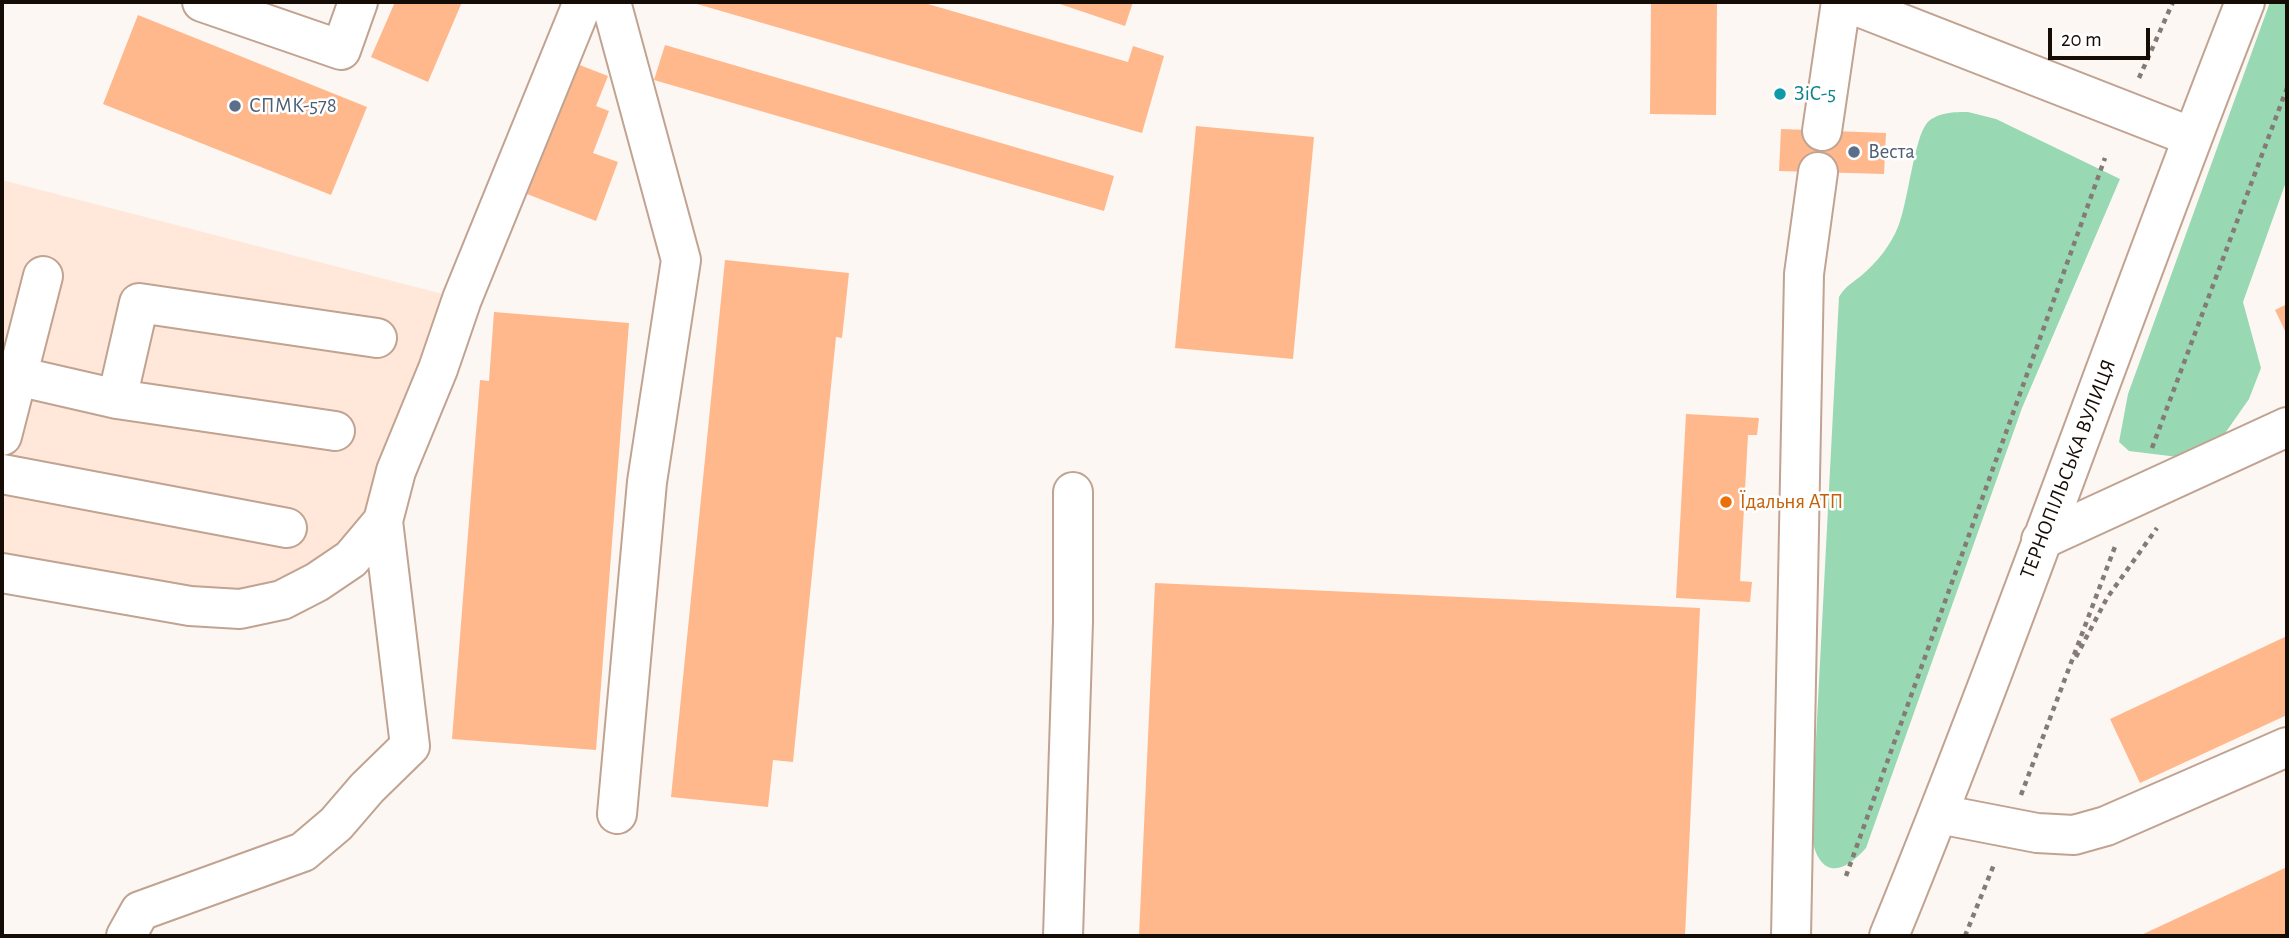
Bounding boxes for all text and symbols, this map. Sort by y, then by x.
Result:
scale bar [2051,14,2152,58]
text: 20 m [2061,29,2102,50]
place label: ЗіС-5 [1794,81,1836,107]
marker: ЗіС-5 [1772,86,1788,102]
place label: СПМК-578 [249,93,337,119]
marker: СПМК-578 [227,98,243,114]
place label: Веста [1868,139,1915,165]
marker: Веста [1846,144,1862,160]
street label: ТЕРНОПІЛЬСЬКА ВУЛИЦЯ [2014,356,2122,582]
place label: Їдальня АТП [1740,489,1843,515]
marker: Їдальня АТП [1718,494,1734,510]

